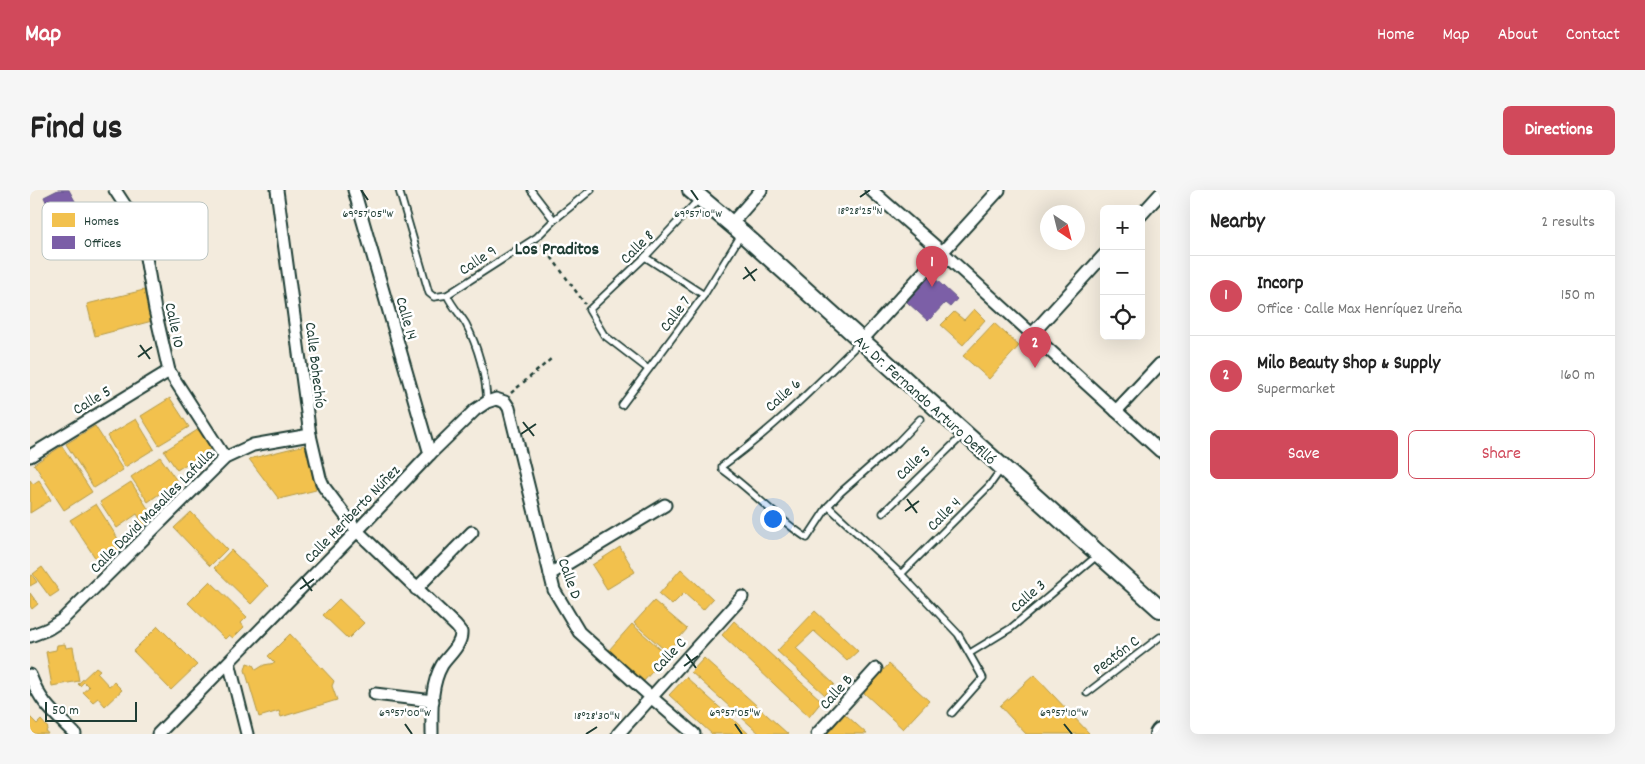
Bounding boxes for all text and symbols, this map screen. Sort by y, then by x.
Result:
text: Map [25,18,61,52]
text: Home [1377,23,1414,48]
text: Map [1442,23,1470,48]
text: About [1498,23,1538,48]
text: Contact [1566,23,1620,48]
text: Find us [30,105,122,155]
button: Directions [1503,106,1615,155]
legend [42,202,208,260]
text: 18°28'25"N [838,203,882,220]
north arrow [1040,205,1085,250]
map controls [1100,205,1145,340]
button: + [1100,205,1145,250]
text: 69°57'05"W [342,206,394,223]
text: 69°57'10"W [674,206,722,223]
text: Nearby [1210,208,1265,238]
text: 2 results [1541,211,1595,234]
text: Homes [84,212,119,232]
street label: Calle 8 [615,225,660,270]
text: Offices [84,234,121,254]
district label: Los Praditos [515,238,600,263]
street label: Calle 9 [455,240,502,282]
pin: 1 [916,246,948,287]
button: − [1100,250,1145,295]
text: Incorp [1257,271,1304,298]
text: 1 [1224,284,1228,307]
text: 150 m [1561,284,1595,307]
street label: Calle 7 [655,292,697,337]
street label: Calle 14 [388,294,423,343]
button: locate [1100,295,1145,340]
text: Office · Calle Max Henríquez Ureña [1257,298,1462,321]
street label: Calle 10 [158,301,190,350]
street label: Calle Bohechío [298,321,331,410]
pin: 2 [1019,327,1051,368]
street label: Av. Dr. Fernando Arturo Defilló [848,331,1001,471]
text: Milo Beauty Shop & Supply [1257,351,1440,378]
text: 2 [1223,364,1230,387]
text: 160 m [1560,364,1595,387]
street label: Calle 6 [761,373,807,418]
text: Supermarket [1257,378,1335,401]
street label: Calle 5 [69,381,116,422]
button: Save [1210,430,1398,479]
button: Share [1408,430,1595,479]
street label: Calle 5 [891,441,937,486]
street label: Calle David Masalles Lafulla [85,444,221,579]
street label: Calle Heriberto Núñez [299,460,406,569]
street label: Calle 4 [922,492,967,537]
your location [760,506,786,532]
street label: Calle D [551,555,587,603]
street label: Calle 3 [1006,575,1052,619]
street label: Peatón C [1088,631,1145,681]
street label: Calle C [647,633,692,679]
street label: Calle B [814,670,859,716]
scale bar [45,699,138,722]
text: 50 m [52,701,79,721]
text: 69°57'00"W [379,705,431,722]
text: 69°57'05"W [709,705,761,722]
text: 69°57'10"W [1040,705,1088,722]
text: 18°28'30"N [574,708,620,725]

